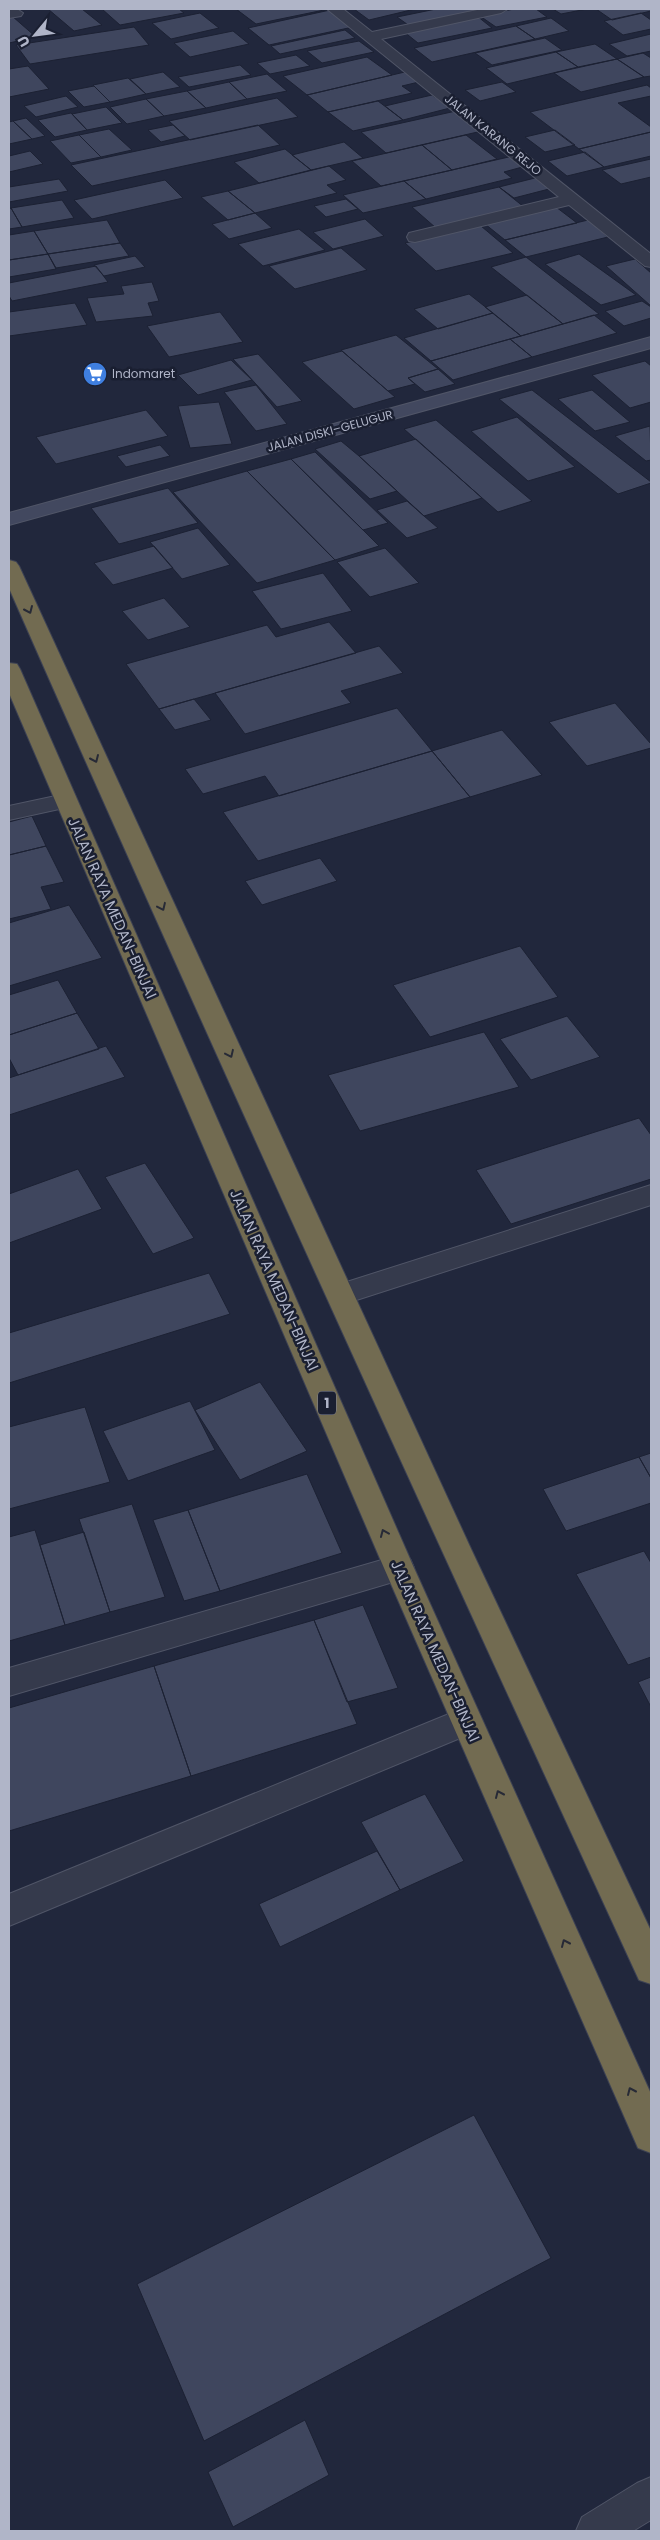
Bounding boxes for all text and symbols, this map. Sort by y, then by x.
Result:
north arrow [10,10,60,60]
text: U [12,32,35,50]
street label: JALAN KARANG REJO [441,90,545,179]
supermarket icon: Indomaret [82,361,108,387]
place label: Indomaret [112,365,175,382]
street label: JALAN DISKI–GELUGUR [265,406,395,456]
one-way arrow [22,605,33,614]
one-way arrow [88,754,99,763]
street label: JALAN RAYA MEDAN-BINJAI [63,814,162,1002]
one-way arrow [156,902,167,911]
one-way arrow [224,1049,235,1058]
street label: JALAN RAYA MEDAN-BINJAI [225,1186,324,1374]
road number: 1 [318,1392,336,1415]
one-way arrow [379,1529,390,1538]
street label: JALAN RAYA MEDAN-BINJAI [386,1557,485,1745]
one-way arrow [494,1790,505,1799]
one-way arrow [561,1939,571,1948]
one-way arrow [627,2087,638,2096]

